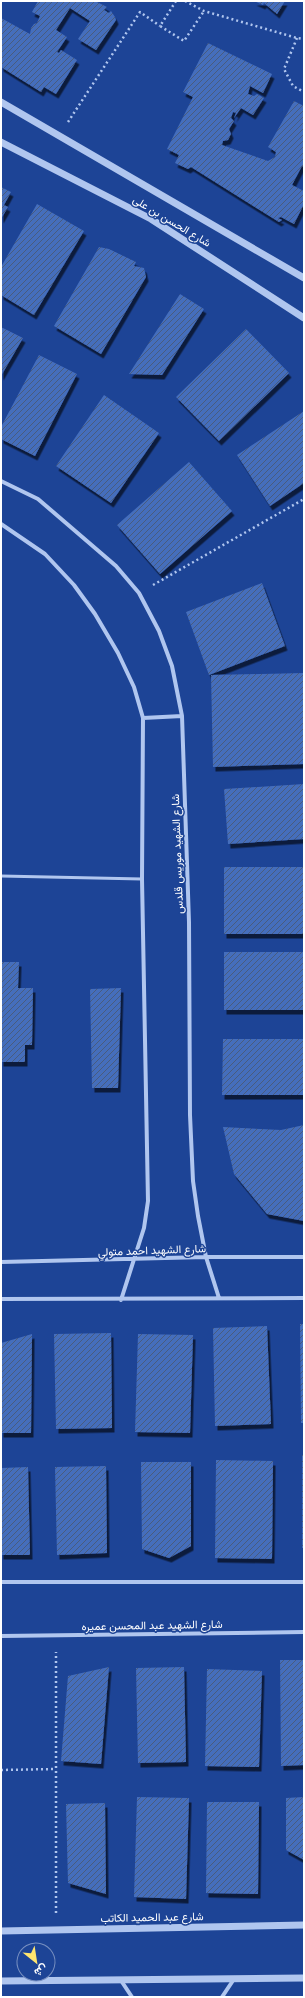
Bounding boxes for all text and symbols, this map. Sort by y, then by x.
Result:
street label: شارع الحسن بن على [130,192,214,251]
street label: شارع الشهيد موريس قلدس [168,793,187,914]
street label: شارع الشهيد احمد متولي [98,1241,207,1262]
street label: شارع الشهيد عبد المحسن عميره [81,1617,223,1634]
street label: شارع عبد الحميد الكاتب [100,1909,204,1926]
north arrow [16,1942,56,1982]
text: ش [32,1961,50,1980]

